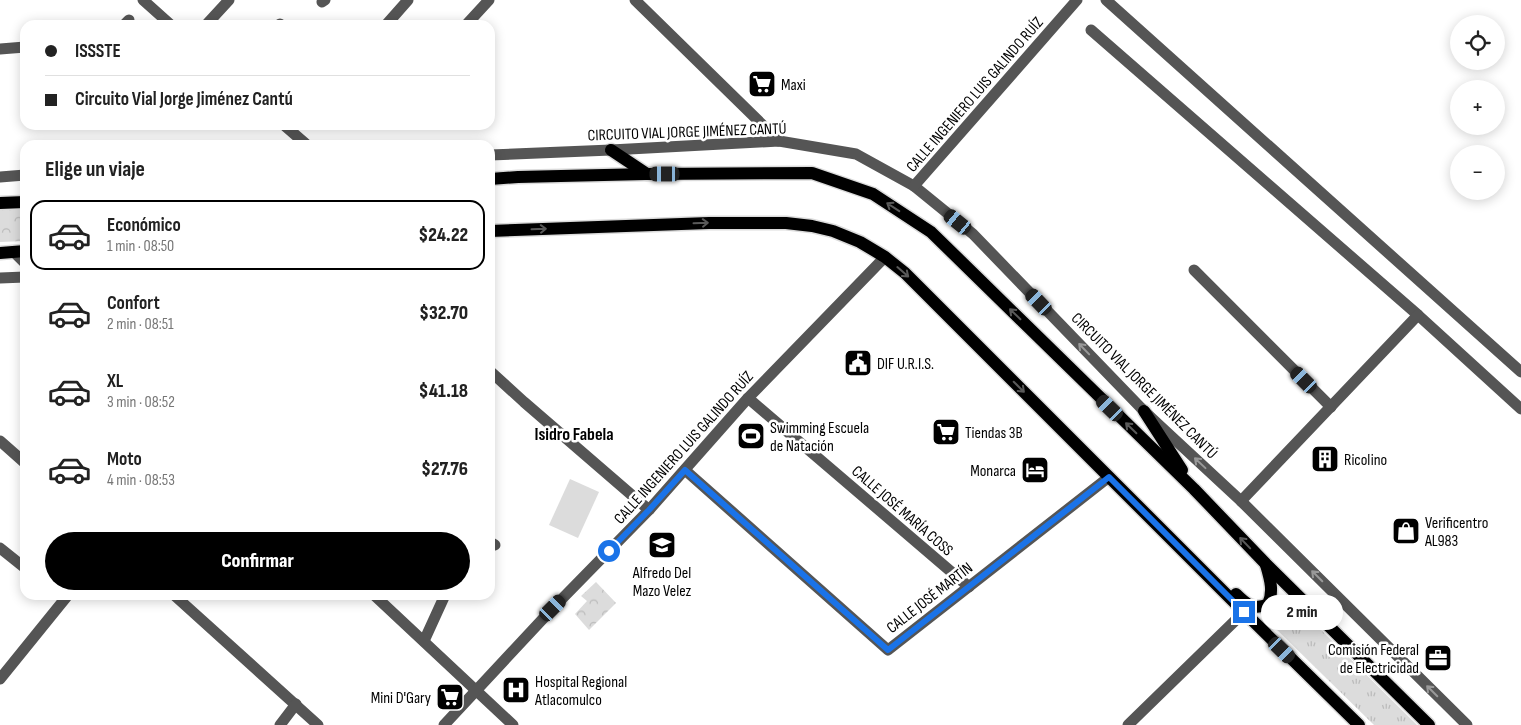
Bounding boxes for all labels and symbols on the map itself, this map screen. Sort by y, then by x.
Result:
street label: CALLE INGENIERO LUIS GALINDO RUÍZ [903,13,1048,176]
supermarket icon: Maxi [747,69,777,99]
place label: Maxi [781,76,806,95]
street label: CIRCUITO VIAL JORGE JIMÉNEZ CANTÚ [587,120,787,145]
car [650,167,680,182]
one-way arrow [886,202,900,212]
car [941,207,974,237]
one-way arrow [692,218,709,228]
one-way arrow [530,225,546,234]
one-way arrow [897,267,910,278]
car [1023,286,1054,318]
one-way arrow [1008,308,1021,320]
street label: CIRCUITO VIAL JORGE JIMÉNEZ CANTÚ [1067,309,1221,463]
one-way arrow [1078,343,1090,356]
public building icon: DIF U.R.I.S. [843,348,873,378]
place label: DIF U.R.I.S. [877,355,934,374]
car [1288,364,1319,396]
street label: CALLE INGENIERO LUIS GALINDO RUÍZ [610,367,758,528]
one-way arrow [1013,381,1025,393]
car [1094,392,1126,424]
supermarket icon: Tiendas 3B [931,417,961,447]
place label: Swimming Escuela de Natación [770,419,869,456]
sports icon: Swimming Escuela de Natación [736,421,766,451]
one-way arrow [1125,421,1137,434]
district label: Isidro Fabela [534,424,614,445]
place label: Tiendas 3B [965,424,1023,443]
building icon: Ricolino [1310,444,1340,474]
place label: Ricolino [1344,451,1387,470]
hotel icon: Monarca [1020,455,1050,485]
one-way arrow [1194,457,1207,469]
street label: CALLE JOSÉ MARÍA COSS [848,462,957,560]
place label: Monarca [970,462,1016,481]
place label: Verificentro AL983 [1424,514,1488,551]
shop icon: Verificentro AL983 [1391,516,1421,546]
school or university icon: Alfredo Del Mazo Velez [647,530,677,560]
one-way arrow [1240,537,1252,549]
route start [598,540,620,562]
street label: CALLE JOSÉ MARTÍN [883,559,977,638]
place label: Alfredo Del Mazo Velez [632,564,692,601]
one-way arrow [1311,570,1323,582]
car [537,592,568,624]
callout: 2 min [1262,594,1344,630]
route end [1233,601,1255,623]
car [1266,634,1298,666]
place label: Comisión Federal de Electricidad [1328,641,1419,678]
office icon: Comisión Federal de Electricidad [1423,643,1453,673]
place label: Hospital Regional Atlacomulco [534,673,627,710]
hospital icon: Hospital Regional Atlacomulco [501,675,531,705]
supermarket icon: Mini D'Gary [435,682,465,712]
one-way arrow [1426,685,1438,697]
place label: Mini D'Gary [371,689,431,708]

